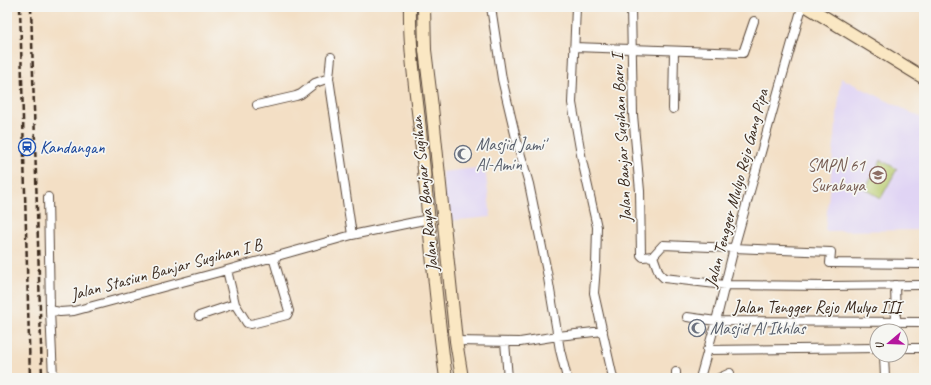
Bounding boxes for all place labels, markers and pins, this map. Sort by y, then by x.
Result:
place label: Masjid Jami' Al-Amin [476,134,549,175]
station icon: Kandangan [17,137,37,157]
place label: Kandangan [40,137,105,158]
mosque icon: Masjid Jami' Al-Amin [453,144,473,164]
place label: SMPN 61 Surabaya [807,155,867,196]
school or university icon: SMPN 61 Surabaya [868,165,888,185]
mosque icon: Masjid Al Ikhlas [687,318,707,338]
place label: Masjid Al Ikhlas [710,318,806,339]

